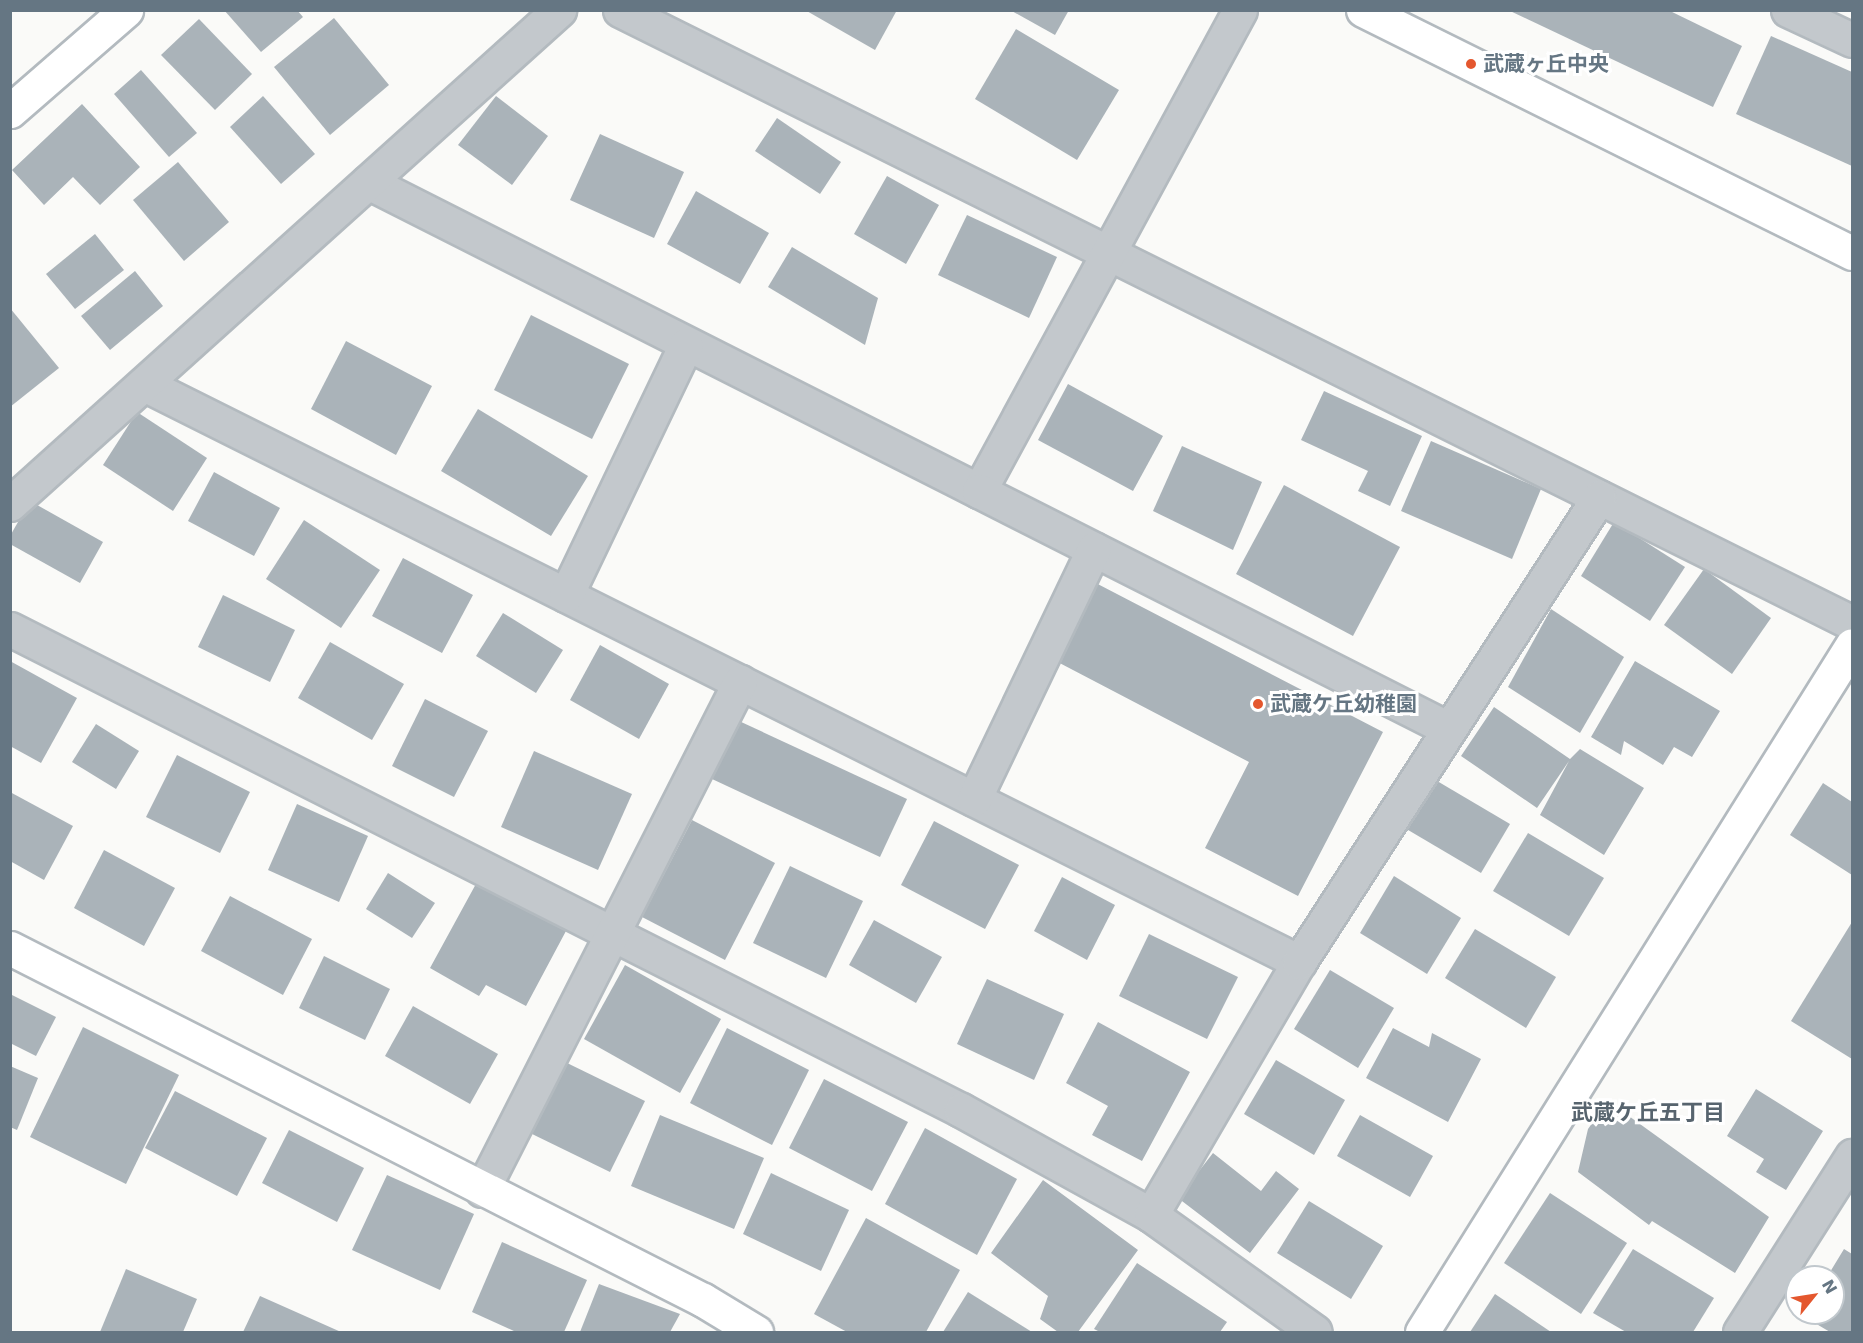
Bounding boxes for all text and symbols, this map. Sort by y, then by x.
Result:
place label: 武蔵ヶ丘中央 [1483,51,1609,77]
marker: 武蔵ヶ丘中央 [1464,57,1478,71]
place label: 武蔵ケ丘幼稚園 [1270,691,1417,717]
marker: 武蔵ケ丘幼稚園 [1251,697,1265,711]
district label: 武蔵ケ丘五丁目 [1571,1100,1725,1126]
north arrow [1785,1265,1845,1325]
text: N [1818,1276,1841,1297]

